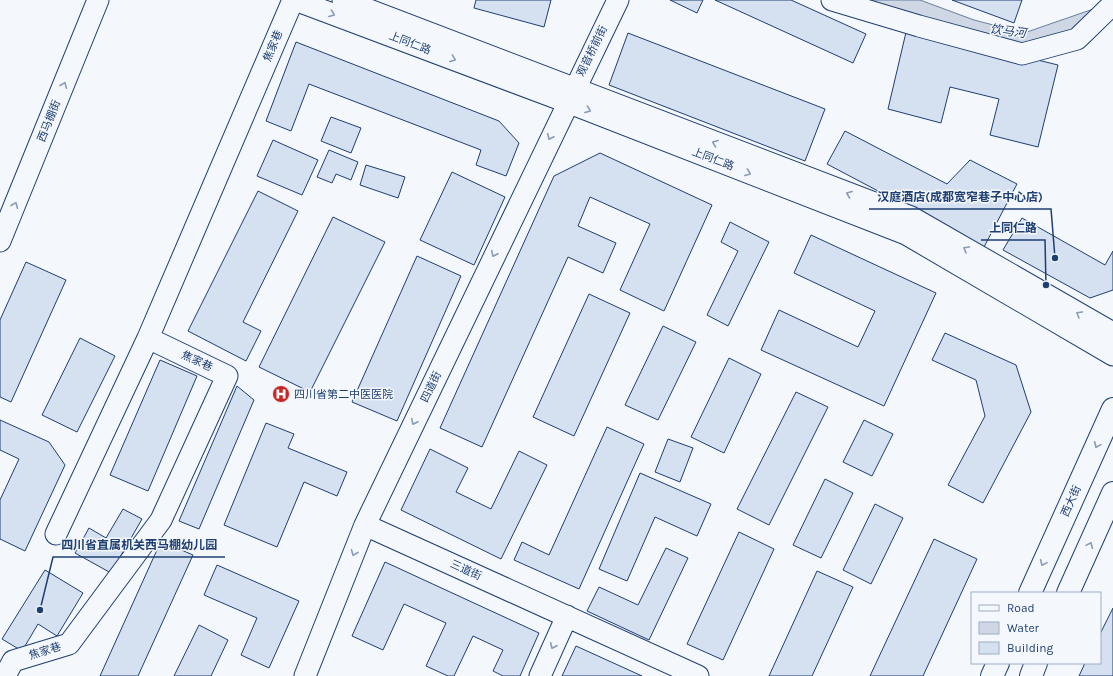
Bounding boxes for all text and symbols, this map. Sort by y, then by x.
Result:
one-way arrow [328,9,335,17]
water label: 饮马河 [989,22,1029,41]
street label: 观音桥前街 [574,23,610,79]
street label: 焦家巷 [261,28,285,64]
street label: 上同仁路 [387,29,433,57]
one-way arrow [450,55,457,63]
one-way arrow [59,81,67,88]
street label: 西马棚街 [35,98,63,144]
one-way arrow [585,106,592,114]
one-way arrow [547,133,555,140]
one-way arrow [711,139,718,147]
street label: 上同仁路 [690,145,736,173]
one-way arrow [745,168,752,176]
callout: 汉庭酒店(成都宽窄巷子中心店) [869,185,1051,209]
one-way arrow [846,190,853,198]
text: 汉庭酒店(成都宽窄巷子中心店) [877,190,1043,204]
one-way arrow [10,202,18,209]
callout: 上同仁路 [981,216,1045,240]
text: 上同仁路 [989,221,1037,235]
one-way arrow [963,246,971,253]
one-way arrow [491,250,499,258]
one-way arrow [1076,311,1083,318]
street label: 焦家巷 [179,348,215,374]
street label: 四道街 [418,369,444,405]
hospital icon: 四川省第二中医医院 [271,384,291,404]
place label: 四川省第二中医医院 [294,388,393,401]
one-way arrow [411,418,419,425]
one-way arrow [1094,440,1102,448]
street label: 西大街 [1058,483,1084,519]
callout: 四川省直属机关西马棚幼儿园 [53,533,225,557]
text: 四川省直属机关西马棚幼儿园 [61,538,217,552]
one-way arrow [1085,541,1093,549]
one-way arrow [350,549,358,556]
street label: 三道街 [448,557,484,583]
one-way arrow [1040,559,1048,567]
legend [971,592,1101,664]
text: Road [1007,601,1035,615]
text: Water [1007,621,1040,635]
street label: 焦家巷 [27,640,63,662]
text: Building [1007,641,1054,655]
one-way arrow [550,642,558,649]

